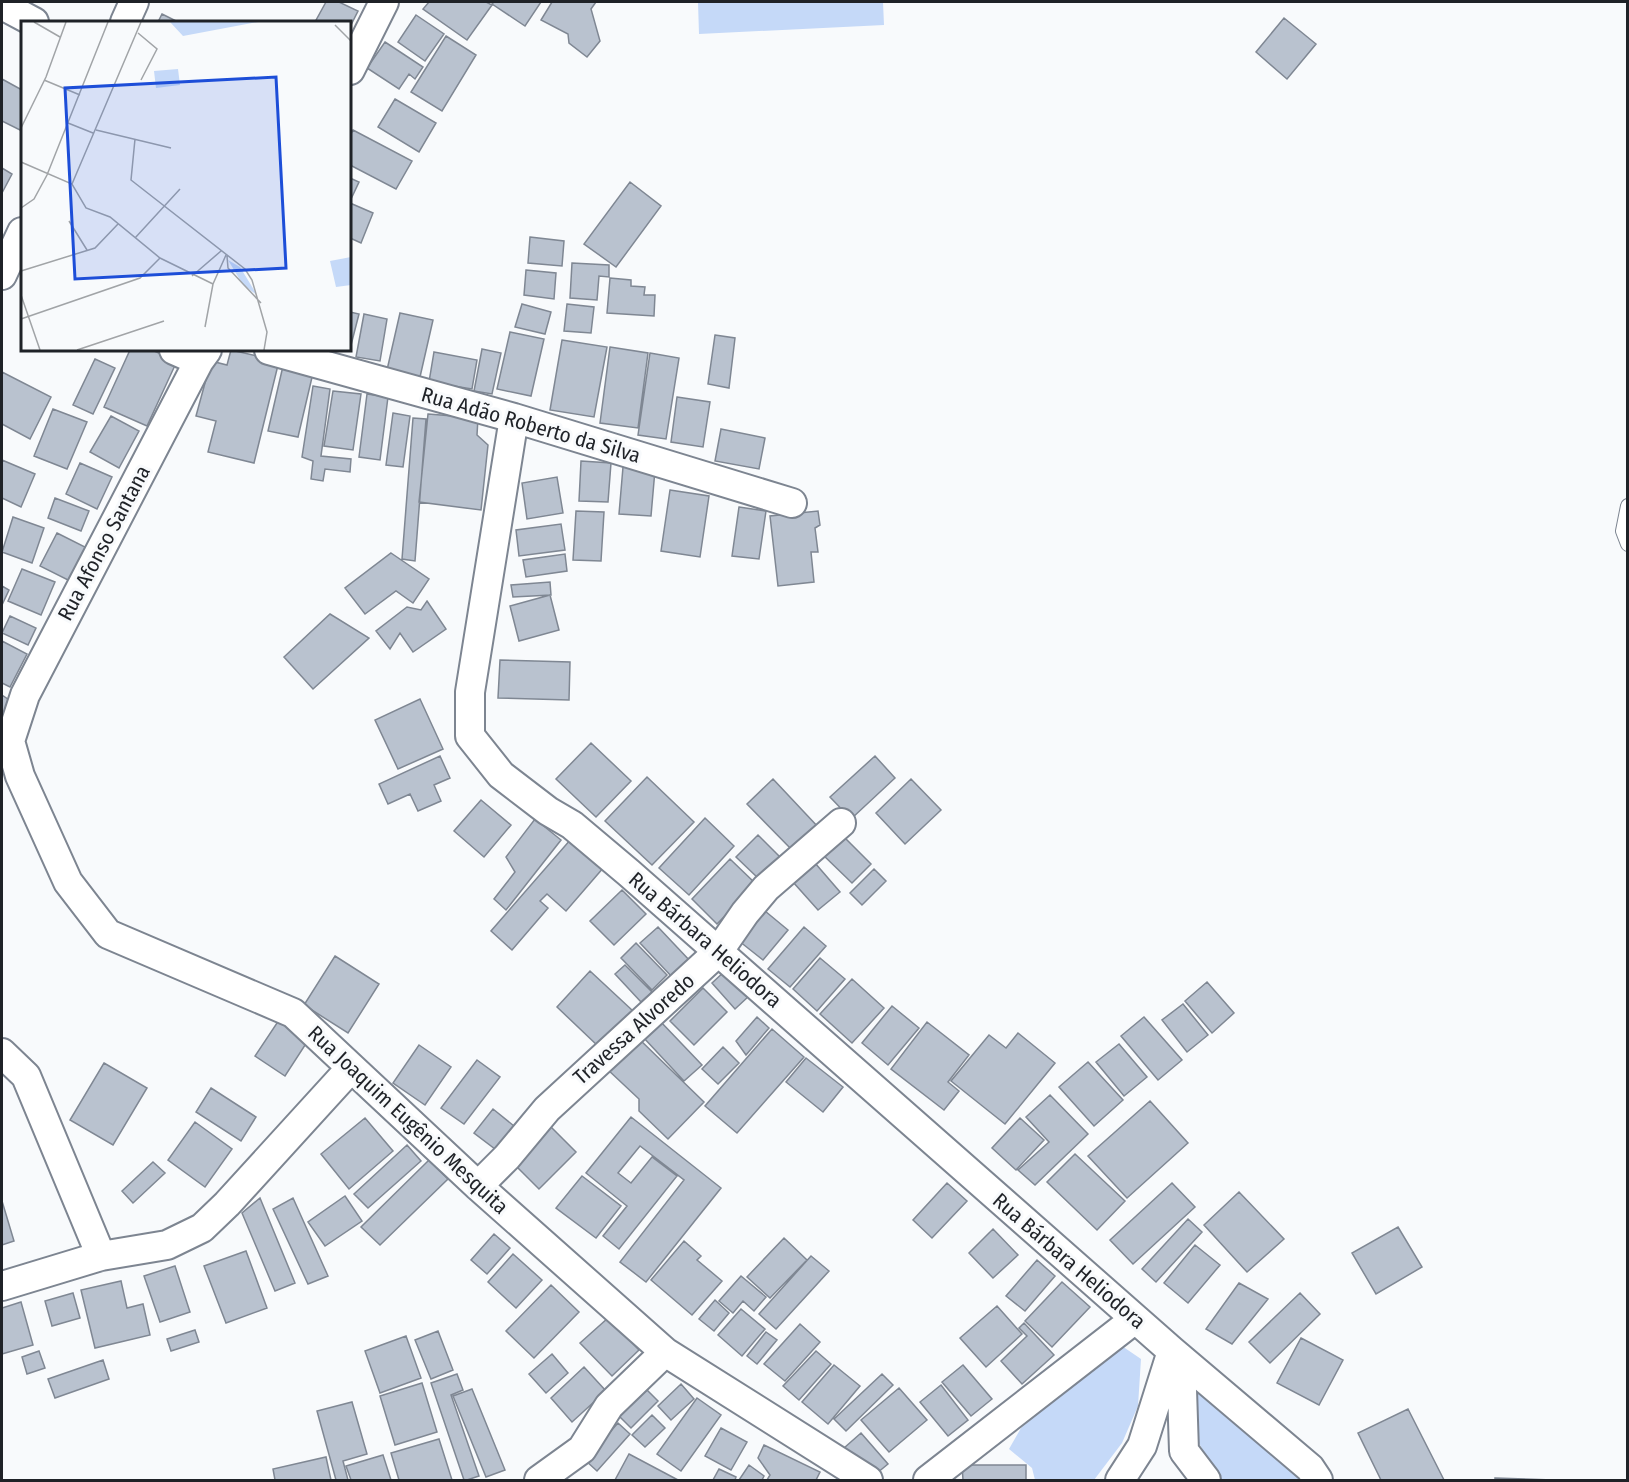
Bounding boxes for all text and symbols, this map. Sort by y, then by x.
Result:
inset map [21,21,351,351]
street label: Rua Adão Roberto da Silva [418,381,644,469]
street label: Rua Afonso Santana [52,461,156,625]
street label: Rua Bárbara Heliodora [623,866,787,1014]
street label: Travessa Alvoredo [568,968,700,1090]
street label: Rua Joaquim Eugênio Mesquita [302,1020,514,1220]
street label: Rua Bárbara Heliodora [987,1187,1151,1335]

